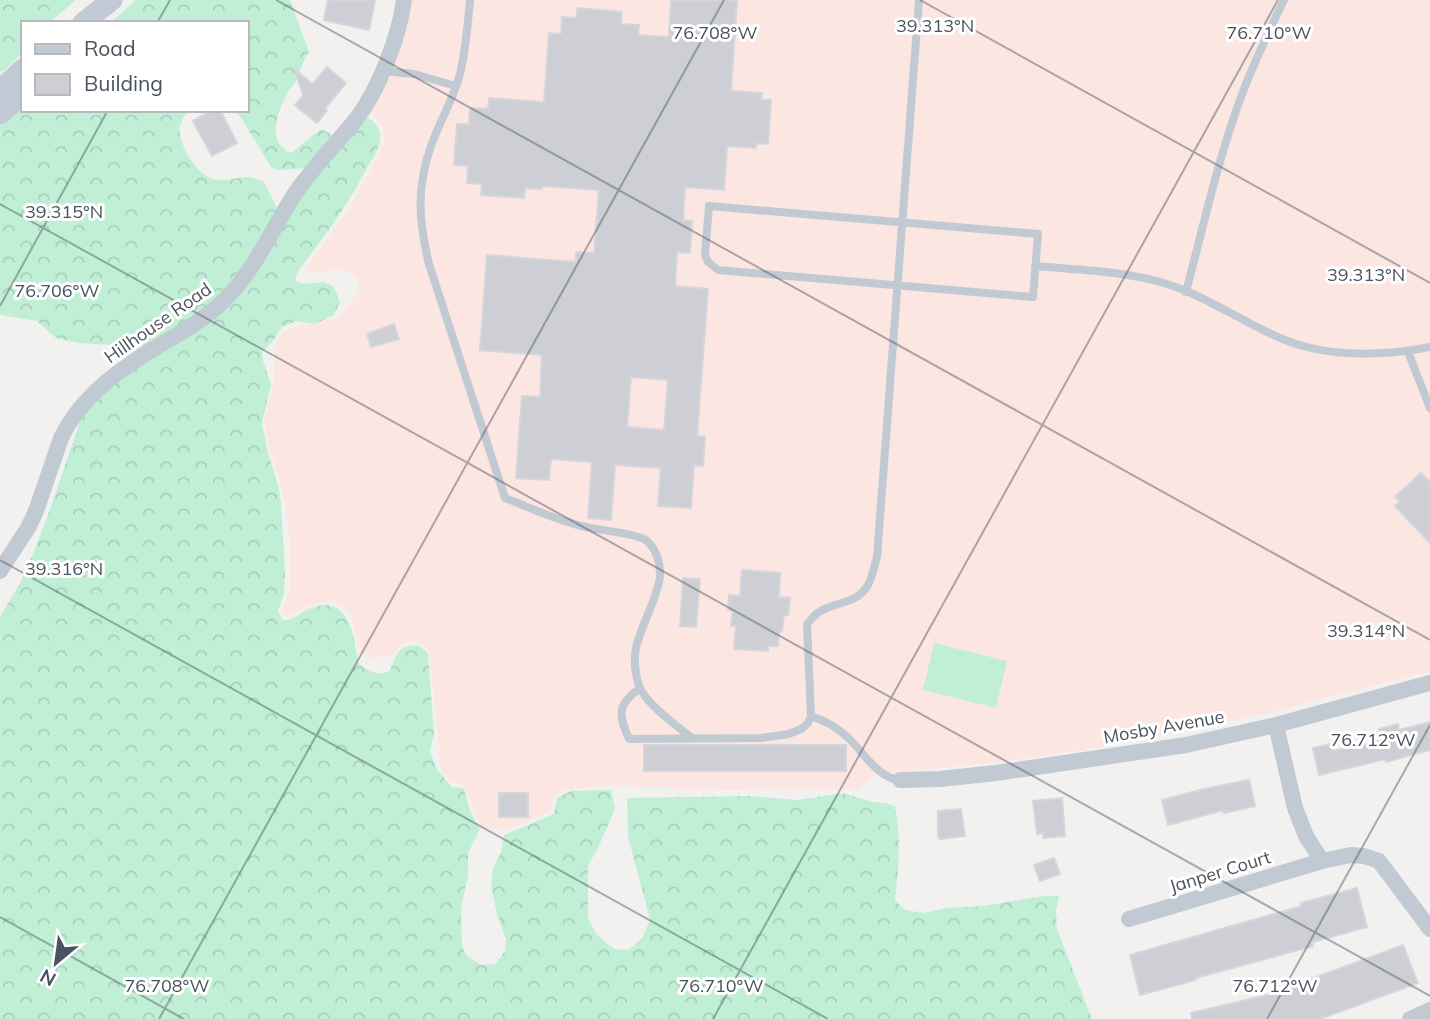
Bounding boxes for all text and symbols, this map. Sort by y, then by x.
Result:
text: 39.313°N [896,14,974,37]
legend [21,21,248,112]
text: 76.708°W [672,21,758,44]
text: 76.710°W [1226,21,1312,44]
text: Road [84,35,135,61]
text: Building [84,70,163,96]
text: 39.315°N [25,200,103,223]
text: 39.313°N [1327,263,1405,286]
street label: Hillhouse Road [100,277,216,368]
text: 76.706°W [14,279,100,302]
text: 39.316°N [25,557,103,580]
text: 39.314°N [1327,619,1405,642]
street label: Mosby Avenue [1102,705,1226,748]
text: 76.712°W [1330,728,1416,751]
street label: Janper Court [1166,845,1273,898]
north arrow [21,928,91,998]
text: N [36,964,60,992]
text: 76.708°W [124,974,210,997]
text: 76.710°W [678,974,764,997]
text: 76.712°W [1232,974,1318,997]

